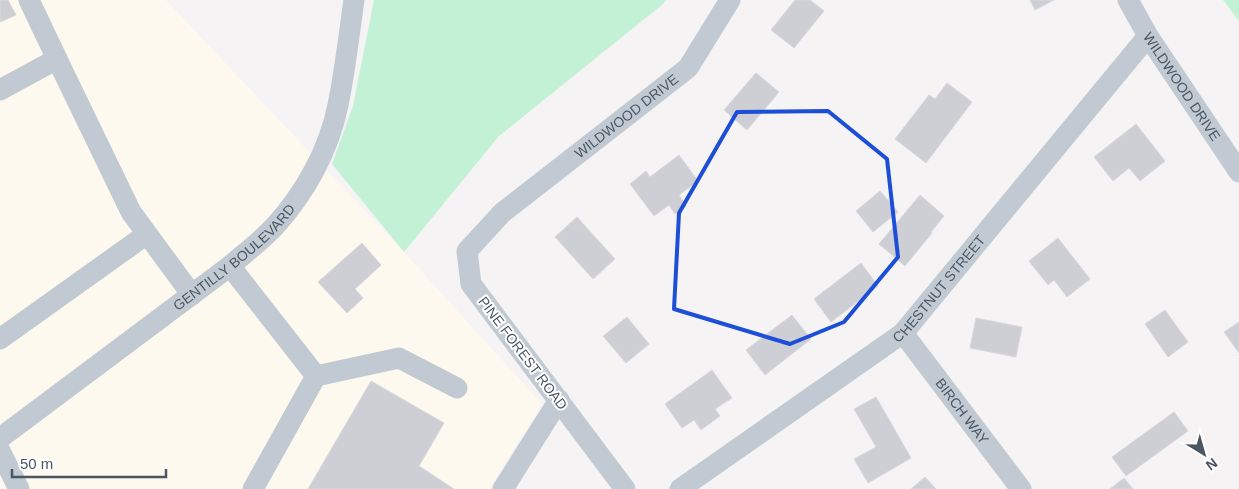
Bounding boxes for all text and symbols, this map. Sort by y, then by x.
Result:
street label: WILDWOOD DRIVE [1140,29,1224,144]
street label: WILDWOOD DRIVE [571,71,681,161]
street label: GENTILLY BOULEVARD [170,201,298,314]
street label: CHESTNUT STREET [890,232,989,346]
street label: PINE FOREST ROAD [475,293,571,413]
street label: BIRCH WAY [932,375,992,448]
north arrow [1179,429,1229,479]
scale bar [12,446,166,478]
text: 50 m [20,455,53,472]
text: N [1203,455,1221,474]

